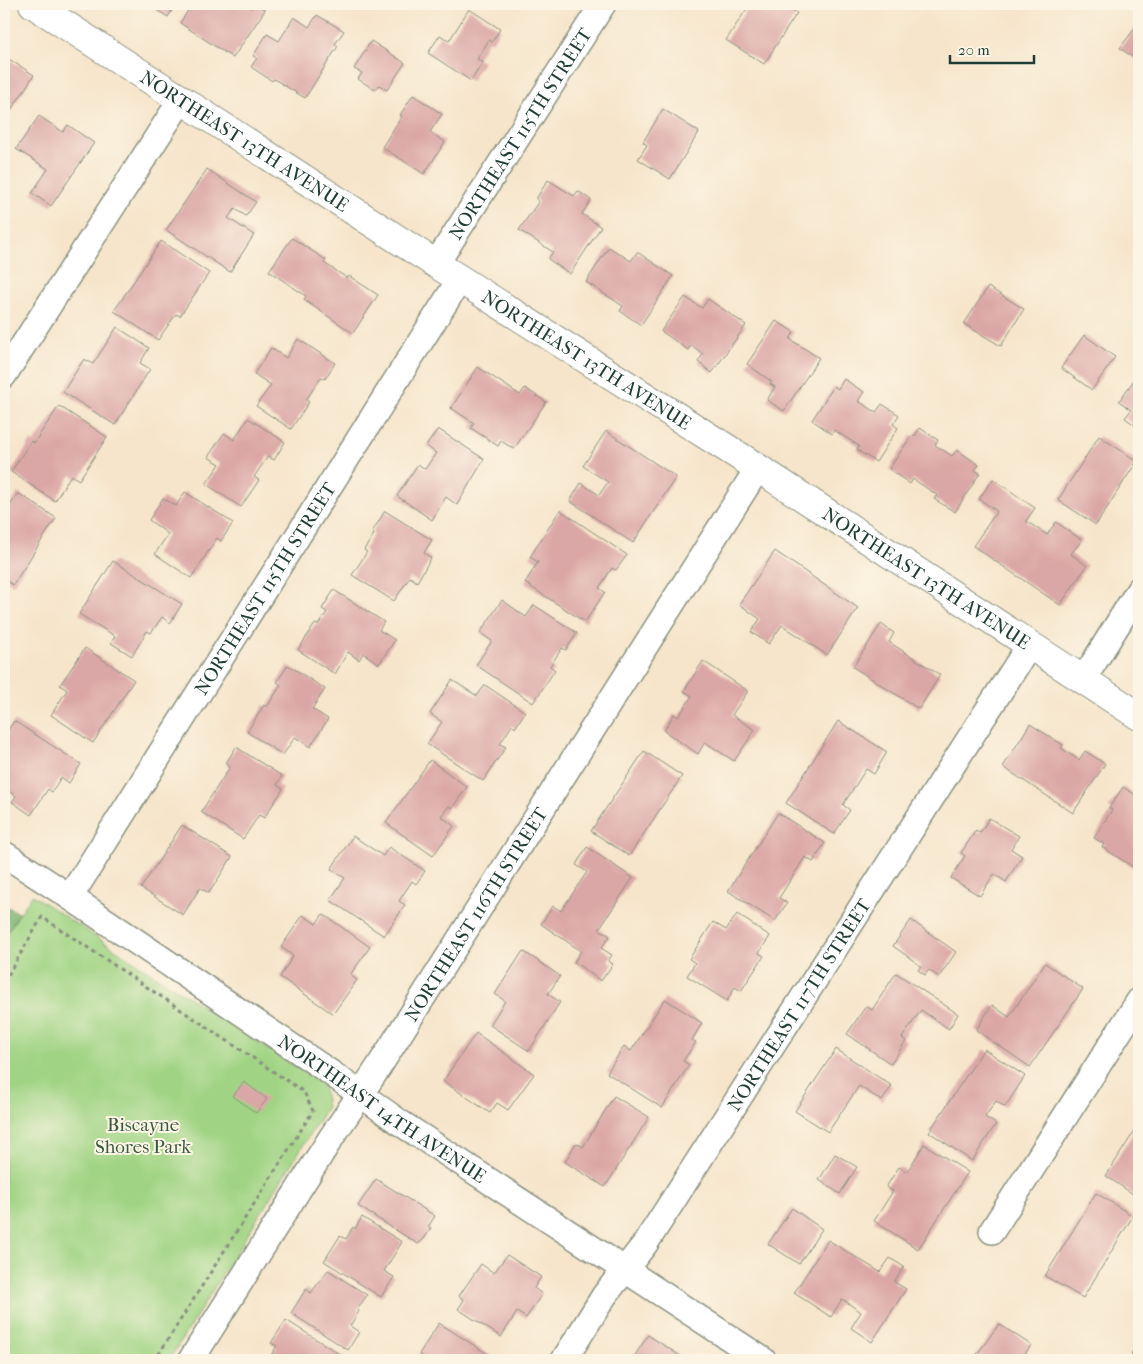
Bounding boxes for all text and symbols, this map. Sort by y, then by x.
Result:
street label: NORTHEAST 115TH STREET [445,24,597,244]
scale bar [950,32,1034,64]
text: 20 m [958,41,990,59]
street label: NORTHEAST 13TH AVENUE [136,66,353,217]
street label: NORTHEAST 13TH AVENUE [478,286,695,435]
street label: NORTHEAST 115TH STREET [190,478,341,699]
street label: NORTHEAST 13TH AVENUE [818,503,1034,654]
street label: NORTHEAST 116TH STREET [400,803,552,1026]
street label: NORTHEAST 117TH STREET [723,895,876,1116]
street label: NORTHEAST 14TH AVENUE [274,1031,490,1188]
park label: Biscayne Shores Park [95,1114,191,1158]

